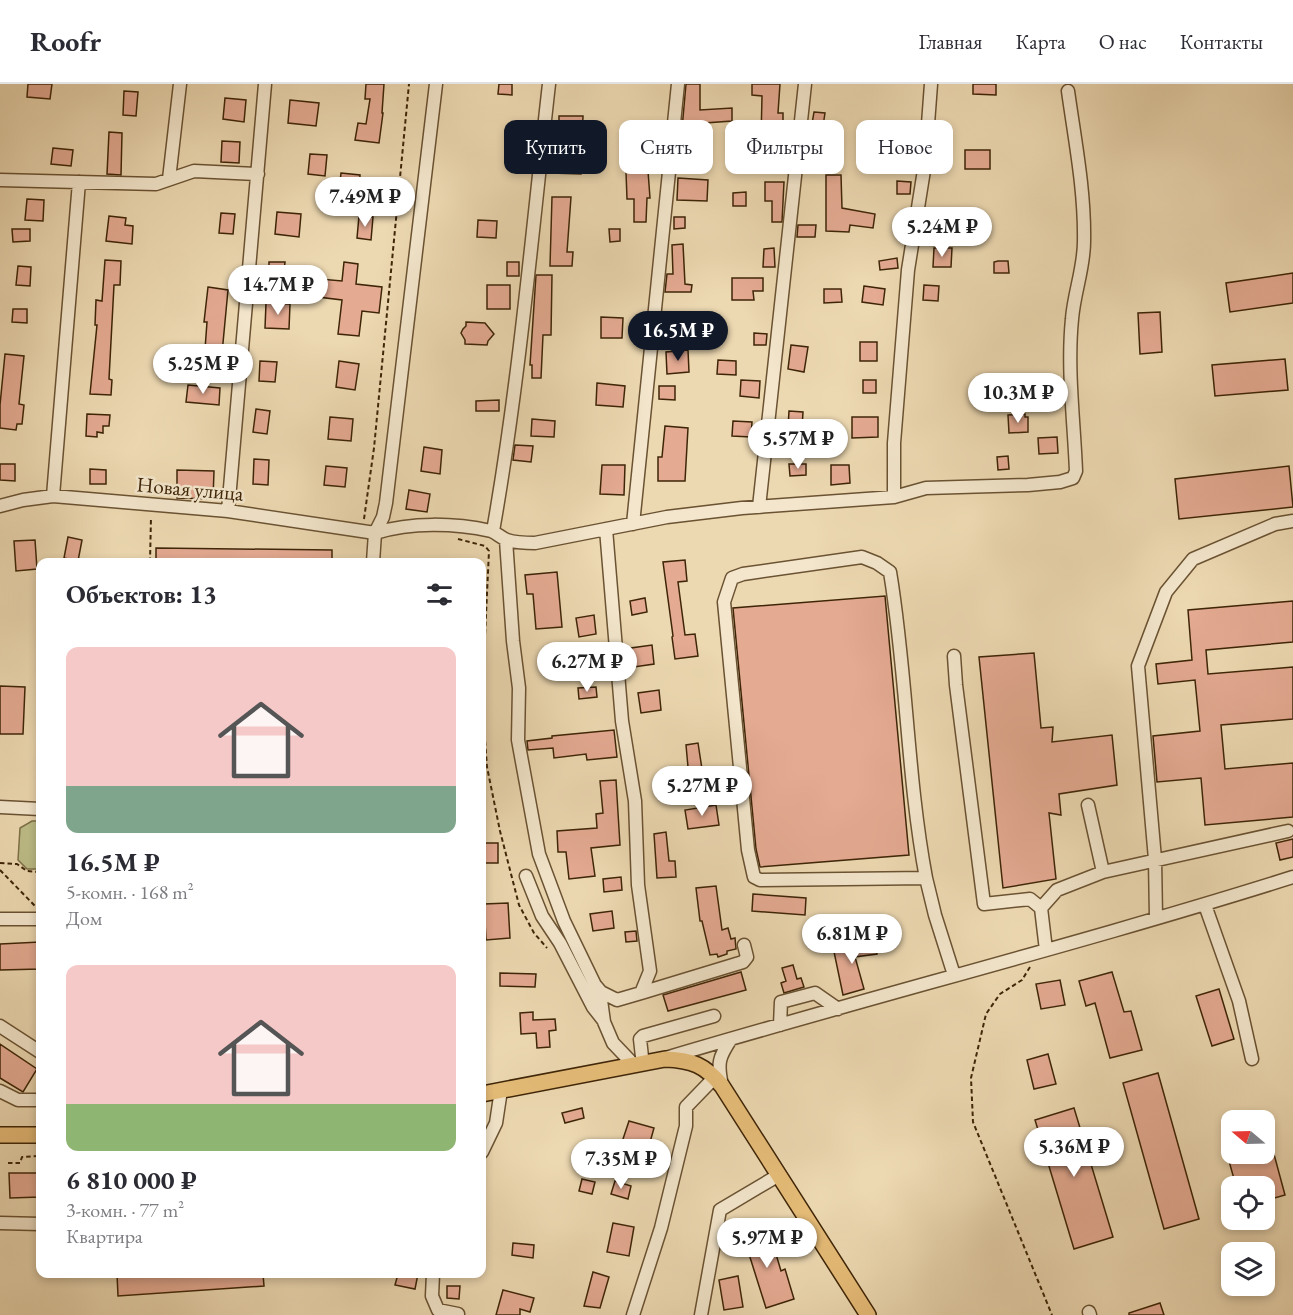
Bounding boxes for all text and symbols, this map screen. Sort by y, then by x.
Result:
text: Roofr [30,23,101,59]
text: Главная [918,28,982,55]
text: Карта [1015,28,1066,55]
text: О нас [1099,28,1147,55]
text: Контакты [1180,28,1263,55]
chip: Купить [504,120,607,174]
chip: Снять [619,120,713,174]
chip: Фильтры [725,120,844,174]
chip: Новое [856,120,953,174]
pin: 7.49M ₽ [310,177,420,228]
text: 7.49M ₽ [329,183,401,209]
pin: 5.24M ₽ [887,207,997,258]
text: 5.24M ₽ [906,213,978,239]
pin: 14.7M ₽ [223,265,333,316]
text: 14.7M ₽ [242,271,314,297]
pin: 16.5M ₽ [623,311,733,362]
text: 16.5M ₽ [642,317,714,343]
pin: 5.25M ₽ [148,344,258,395]
text: 5.25M ₽ [167,350,239,376]
pin: 10.3M ₽ [963,373,1073,424]
text: 10.3M ₽ [982,379,1054,405]
pin: 5.57M ₽ [743,419,853,470]
text: 5.57M ₽ [762,425,834,451]
street label: Новая улица [135,470,245,507]
text: Объектов: 13 [66,577,217,611]
icon: filters [423,578,456,611]
pin: 6.27M ₽ [532,642,642,693]
text: 6.27M ₽ [551,648,623,674]
icon: home [207,686,315,794]
pin: 5.27M ₽ [647,766,757,817]
text: 5.27M ₽ [666,772,738,798]
text: 16.5M ₽ [66,845,160,879]
text: 5-комн. · 168 m² [66,879,194,905]
text: Дом [66,905,102,931]
pin: 6.81M ₽ [797,914,907,965]
text: 6.81M ₽ [816,920,888,946]
icon: home [207,1004,315,1112]
north arrow [1221,1110,1275,1164]
map controls [1221,1110,1275,1296]
pin: 5.36M ₽ [1019,1127,1129,1178]
text: 5.36M ₽ [1038,1133,1110,1159]
pin: 7.35M ₽ [566,1139,676,1190]
text: 7.35M ₽ [585,1145,657,1171]
text: 6 810 000 ₽ [66,1163,197,1197]
button: locate [1221,1176,1275,1230]
text: 3-комн. · 77 m² [66,1197,184,1223]
pin: 5.97M ₽ [712,1218,822,1269]
text: Квартира [66,1223,143,1249]
text: 5.97M ₽ [731,1224,803,1250]
button: layers [1221,1242,1275,1296]

